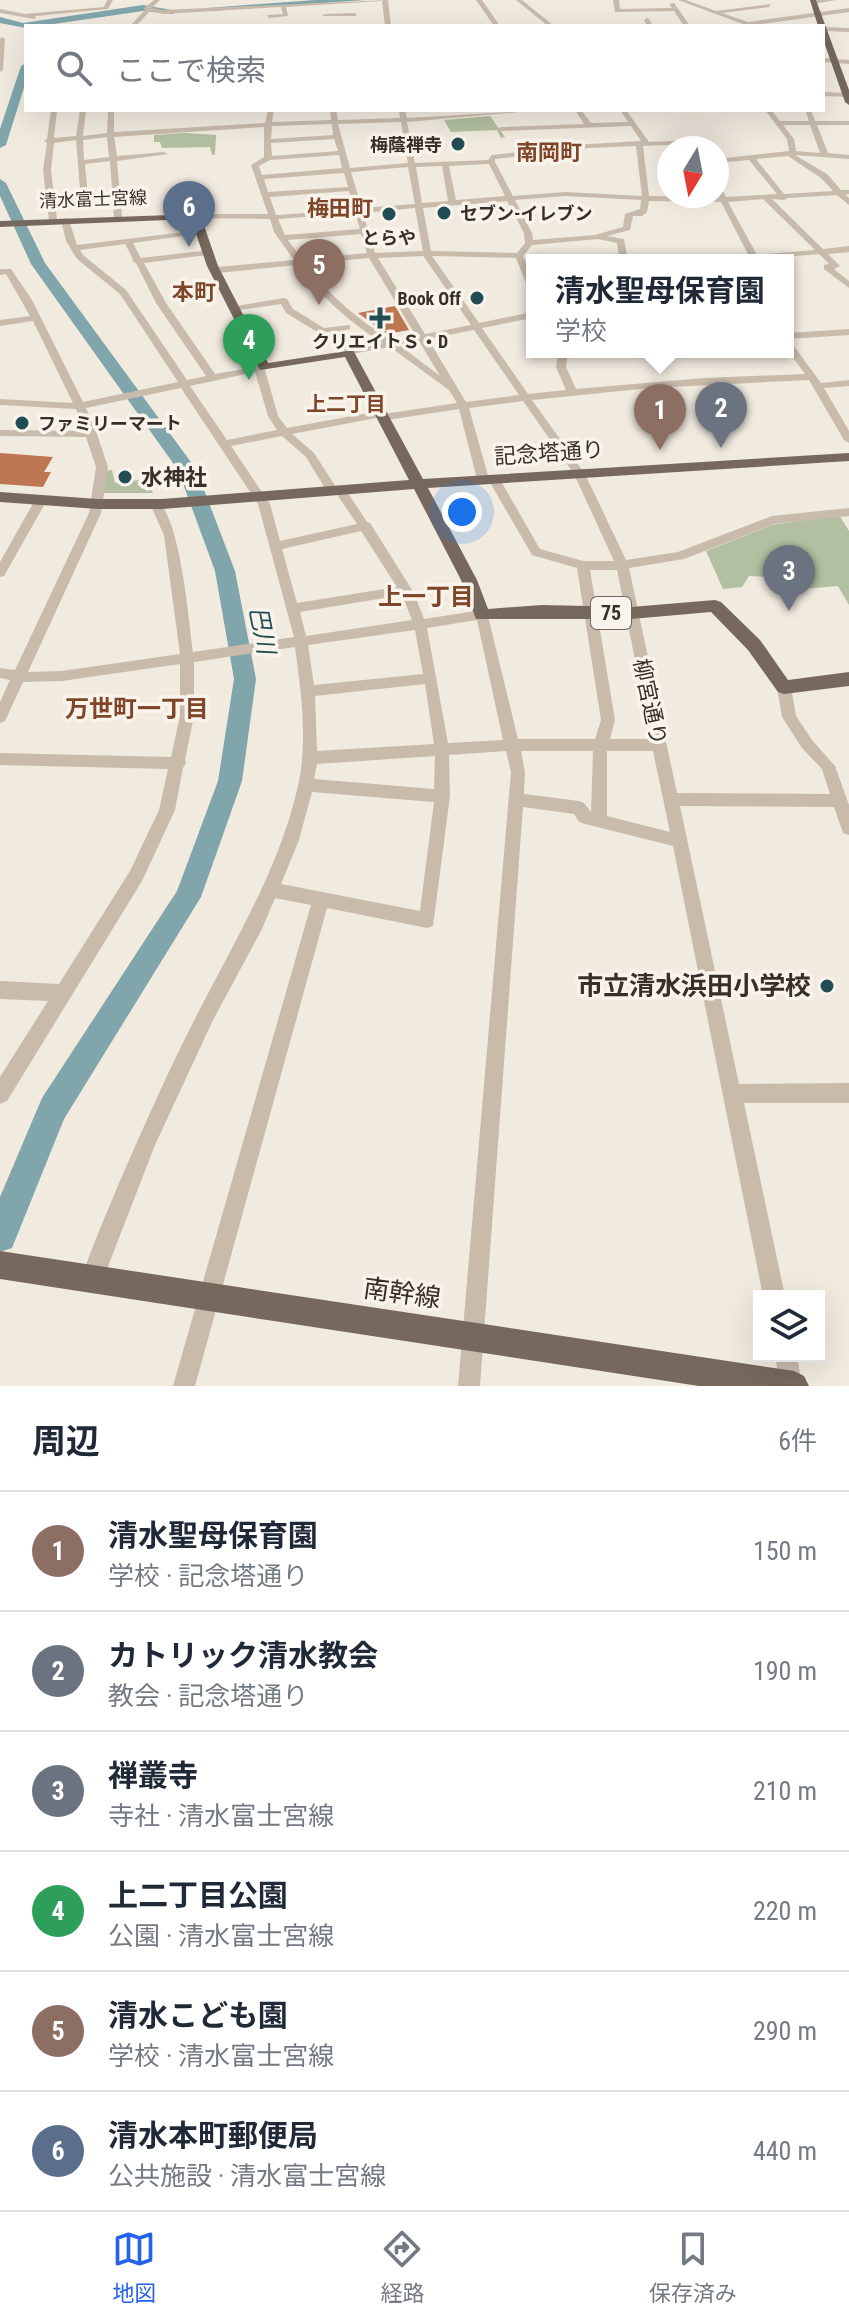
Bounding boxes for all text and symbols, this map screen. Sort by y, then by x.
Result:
search box [24,24,825,112]
icon: search [52,46,96,90]
text: ここで検索 [116,53,266,88]
place label: 梅蔭禅寺 [370,134,442,155]
marker: 梅蔭禅寺 [449,135,467,153]
north arrow [657,136,729,208]
district label: 南岡町 [516,140,582,165]
pin: 6 [163,181,215,247]
street label: 清水富士宮線 [39,187,147,211]
district label: 梅田町 [307,196,373,221]
place label: セブン-イレブン [460,203,593,224]
marker: セブン-イレブン [435,204,453,222]
marker: とらや [380,205,398,223]
place label: とらや [362,227,416,248]
pin: 5 [293,239,345,305]
popup [526,254,794,358]
text: 清水聖母保育園 [555,273,765,308]
district label: 本町 [172,280,216,305]
place label: Book Off [398,288,461,309]
marker: Book Off [468,289,486,307]
marker: クリエイトＳ・D [371,309,389,327]
pin: 4 [223,314,275,380]
text: 学校 [555,316,607,346]
place label: クリエイトＳ・D [312,331,448,352]
pin: 2 [695,382,747,448]
pin: 1 [634,384,686,450]
district label: 上二丁目 [306,392,386,416]
place label: ファミリーマート [38,413,182,434]
marker: ファミリーマート [13,414,31,432]
street label: 記念塔通り [493,437,605,469]
place label: 水神社 [141,465,207,490]
marker: 水神社 [116,468,134,486]
your location [442,492,482,532]
pin: 3 [763,545,815,611]
district label: 上一丁目 [378,583,474,611]
road number: 75 [591,597,631,629]
water label: 巴川 [244,604,281,659]
street label: 柳宮通り [629,656,671,748]
district label: 万世町一丁目 [65,695,209,723]
place label: 市立清水浜田小学校 [577,971,811,1001]
marker: 市立清水浜田小学校 [818,977,836,995]
street label: 南幹線 [361,1273,443,1313]
map controls [753,1290,825,1362]
button: layers [753,1290,825,1362]
text: 周辺 [32,1421,100,1461]
text: 6件 [778,1426,817,1456]
text: 清水聖母保育園 [108,1518,318,1553]
text: 1 [51,1536,65,1566]
text: 150 m [753,1536,817,1566]
text: 学校 · 記念塔通り [108,1561,308,1591]
text: カトリック清水教会 [108,1638,378,1673]
text: 2 [51,1656,65,1686]
text: 190 m [753,1656,817,1686]
text: 教会 · 記念塔通り [108,1681,308,1711]
text: 禅叢寺 [108,1758,198,1793]
text: 3 [51,1776,65,1806]
text: 210 m [753,1776,817,1806]
text: 寺社 · 清水富士宮線 [108,1801,334,1831]
text: 上二丁目公園 [108,1878,288,1913]
text: 4 [51,1896,65,1926]
text: 220 m [753,1896,817,1926]
text: 公園 · 清水富士宮線 [108,1921,334,1951]
text: 清水こども園 [108,1998,288,2033]
text: 5 [51,2016,65,2046]
text: 290 m [753,2016,817,2046]
text: 学校 · 清水富士宮線 [108,2041,334,2071]
text: 清水本町郵便局 [108,2118,318,2153]
text: 6 [51,2136,65,2166]
text: 440 m [753,2136,817,2166]
text: 公共施設 · 清水富士宮線 [108,2161,386,2191]
tab: 地図 [112,2227,156,2307]
tab: 経路 [380,2227,425,2307]
tab: 保存済み [649,2227,737,2307]

